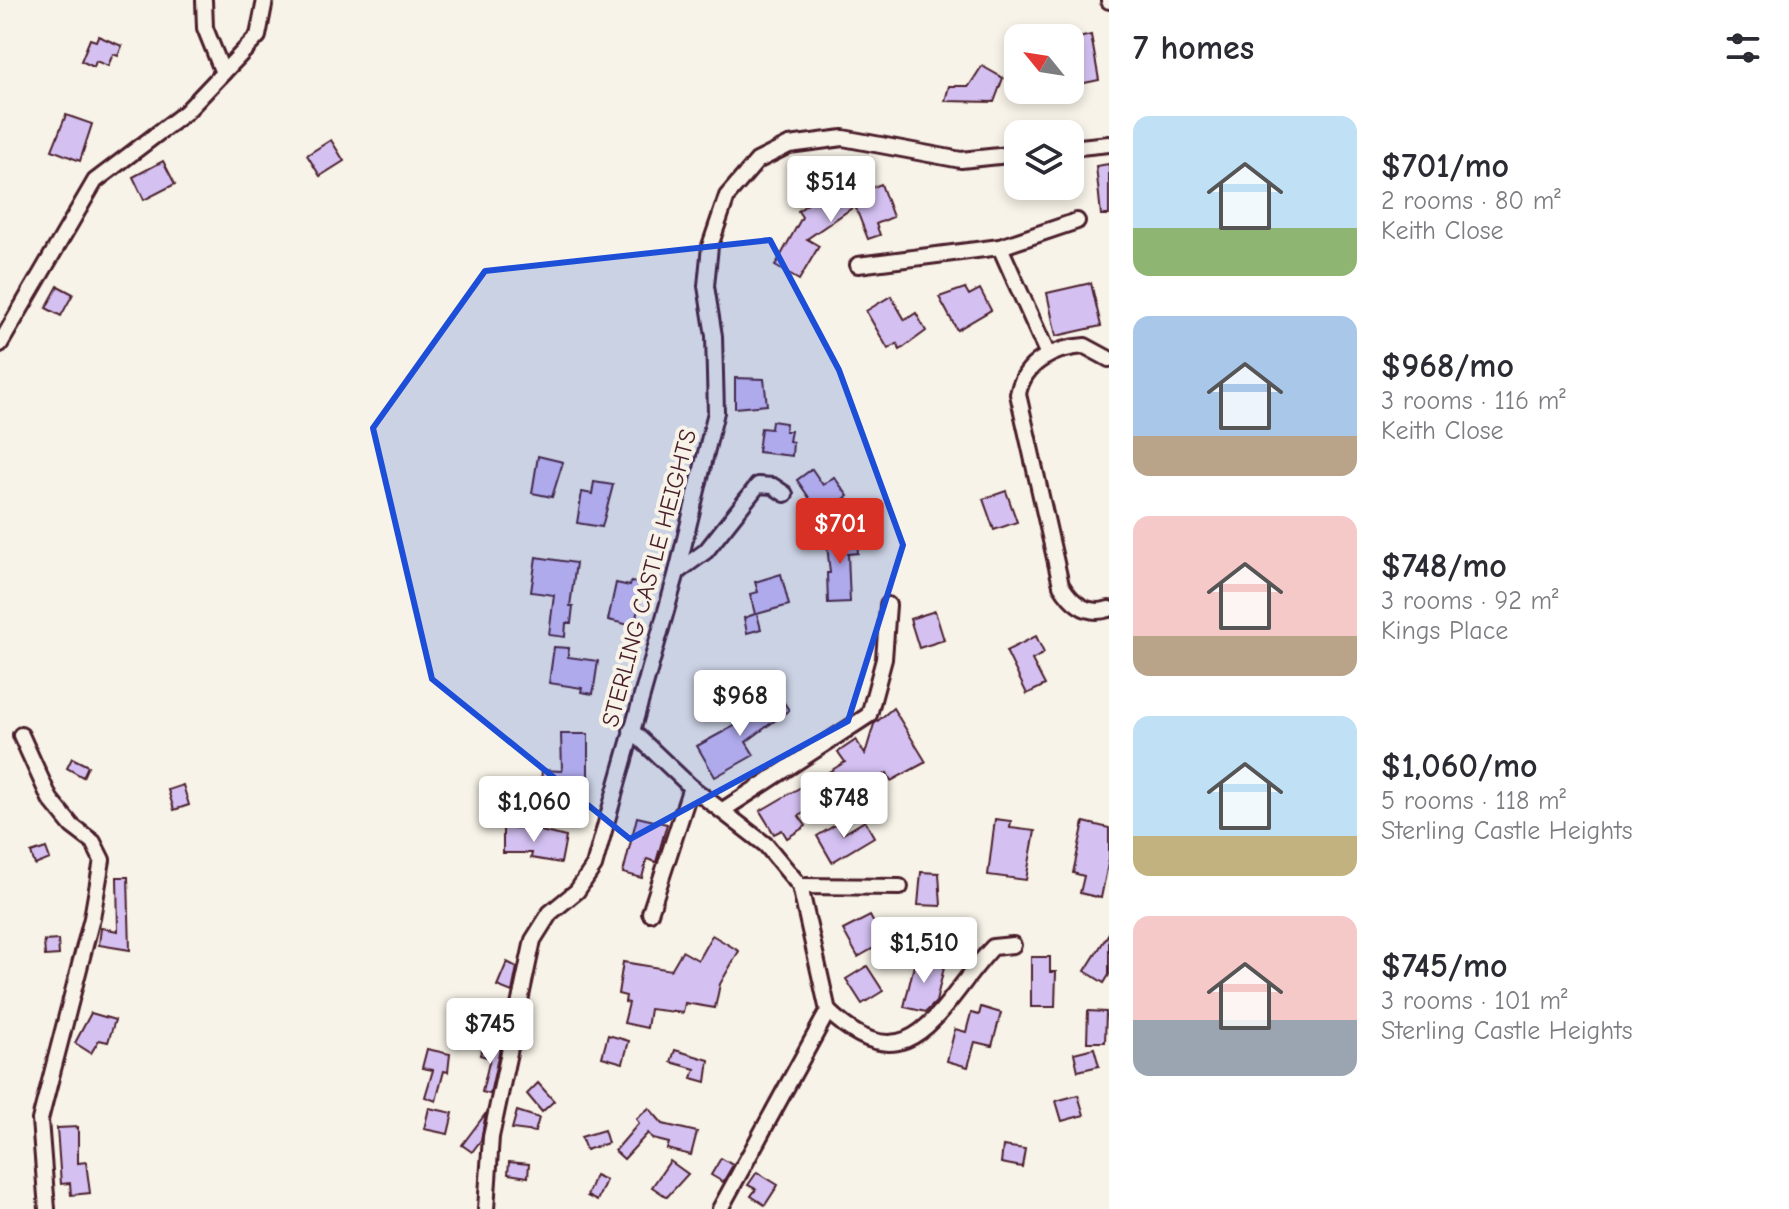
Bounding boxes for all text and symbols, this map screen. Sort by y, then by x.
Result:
north arrow [1004,24,1084,104]
map controls [1004,24,1084,200]
icon: filters [1721,26,1765,70]
text: 7 homes [1133,28,1254,68]
button: layers [1004,120,1084,200]
text: $701/mo [1381,146,1509,186]
icon: home [1197,148,1293,244]
pin: $514 [784,156,878,224]
text: $514 [805,167,857,197]
text: 2 rooms · 80 m² [1381,186,1561,216]
text: Keith Close [1381,216,1504,246]
text: $968/mo [1381,346,1514,386]
icon: home [1197,348,1293,444]
text: 3 rooms · 116 m² [1381,386,1566,416]
text: Keith Close [1381,416,1504,446]
street label: STERLING CASTLE HEIGHTS [596,426,702,730]
pin: $701 [793,498,887,566]
text: $701 [814,509,866,539]
text: $748/mo [1381,546,1507,586]
icon: home [1197,548,1293,644]
text: 3 rooms · 92 m² [1381,586,1559,616]
text: Kings Place [1381,616,1508,646]
pin: $968 [693,670,787,738]
text: $968 [712,681,768,711]
text: $1,060/mo [1381,746,1538,786]
icon: home [1197,748,1293,844]
pin: $748 [797,772,891,840]
pin: $1,060 [469,776,599,844]
text: $748 [819,783,869,813]
text: 5 rooms · 118 m² [1381,786,1566,816]
text: $1,060 [497,787,571,817]
text: Sterling Castle Heights [1381,816,1633,846]
pin: $1,510 [859,917,989,985]
text: $1,510 [889,928,959,958]
text: $745/mo [1381,946,1508,986]
icon: home [1197,948,1293,1044]
text: 3 rooms · 101 m² [1381,986,1568,1016]
pin: $745 [443,998,537,1066]
text: $745 [464,1009,516,1039]
text: Sterling Castle Heights [1381,1016,1633,1046]

